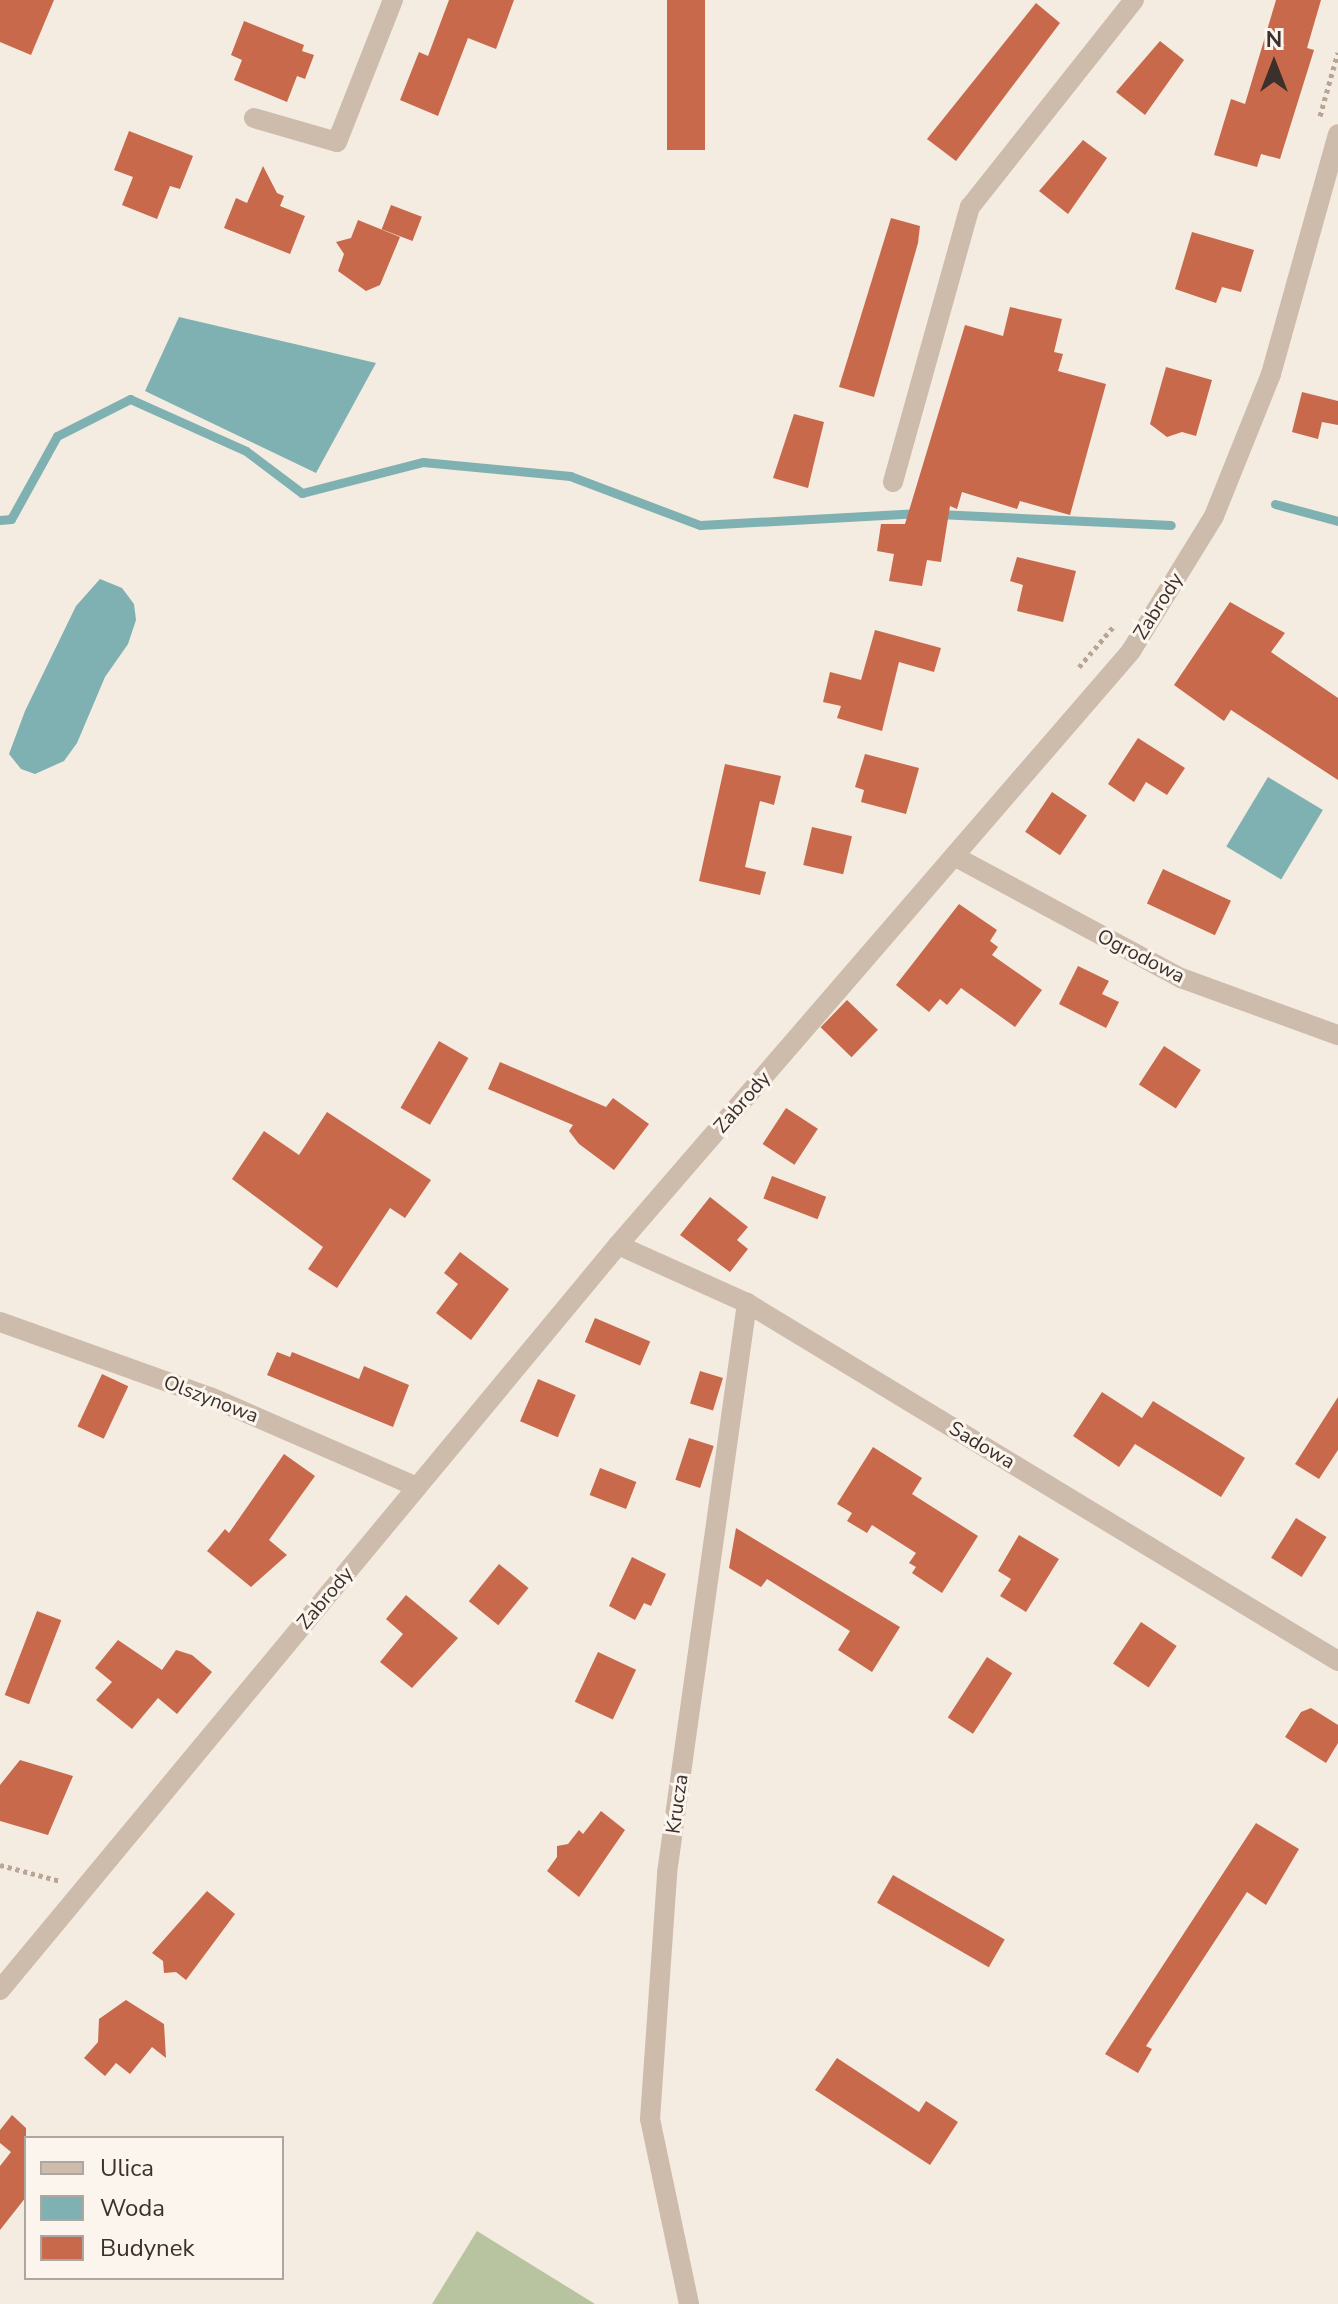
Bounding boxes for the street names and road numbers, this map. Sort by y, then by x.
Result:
street label: Zabrody [1128,568,1188,644]
street label: Ogrodowa [1093,924,1189,988]
street label: Zabrody [709,1066,775,1138]
street label: Olszynowa [160,1370,262,1428]
street label: Sadowa [945,1416,1019,1474]
street label: Zabrody [292,1562,358,1634]
street label: Krucza [661,1773,693,1835]

